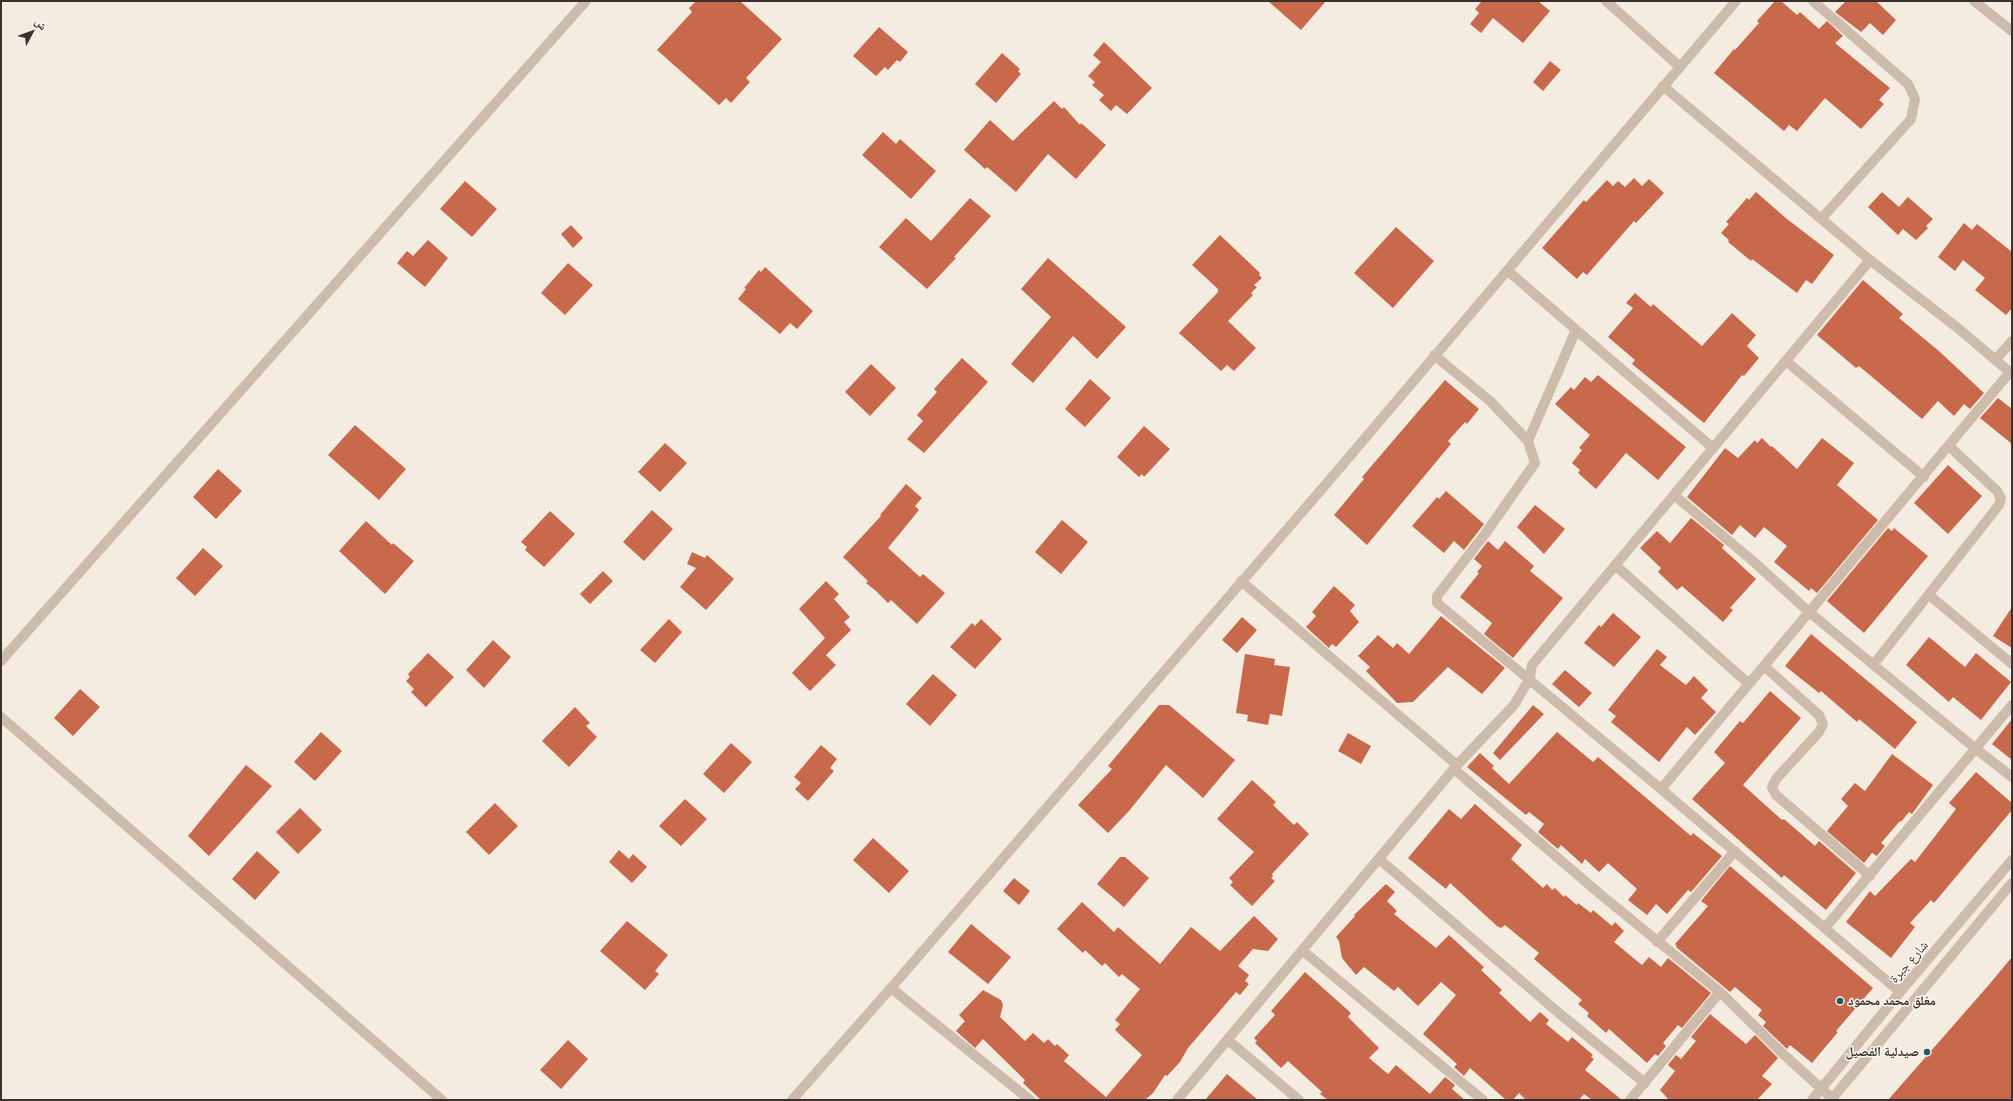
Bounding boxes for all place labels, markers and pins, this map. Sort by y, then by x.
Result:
place label: مغلق محمد محمود [1848,993,1936,1009]
marker: مغلق محمد محمود [1835,996,1845,1006]
place label: صيدلية الفصيل [1845,1044,1919,1060]
marker: صيدلية الفصيل [1922,1047,1932,1057]

